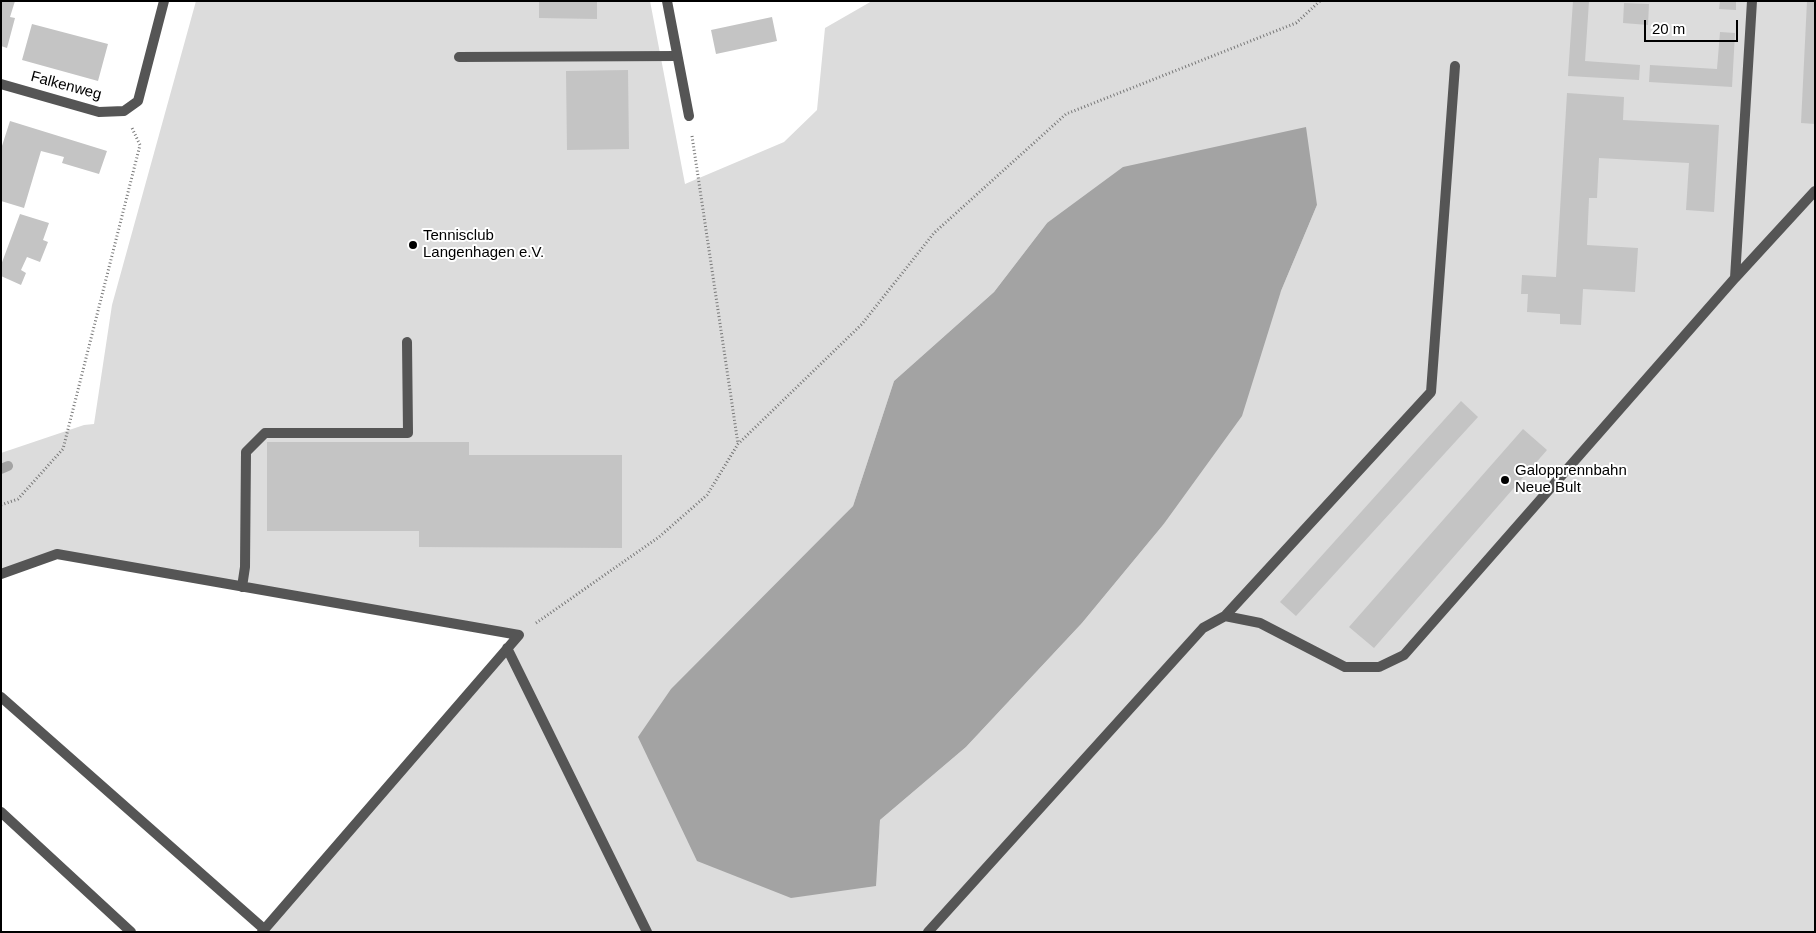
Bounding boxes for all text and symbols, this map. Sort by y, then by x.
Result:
scale bar [1646,10,1740,42]
text: 20 m [1652,20,1685,37]
street label: Falkenweg [29,68,103,104]
place label: Tennisclub Langenhagen e.V. [423,227,544,262]
marker: Tennisclub Langenhagen e.V. [407,239,419,251]
place label: Galopprennbahn Neue Bult [1515,462,1627,497]
marker: Galopprennbahn Neue Bult [1499,474,1511,486]

